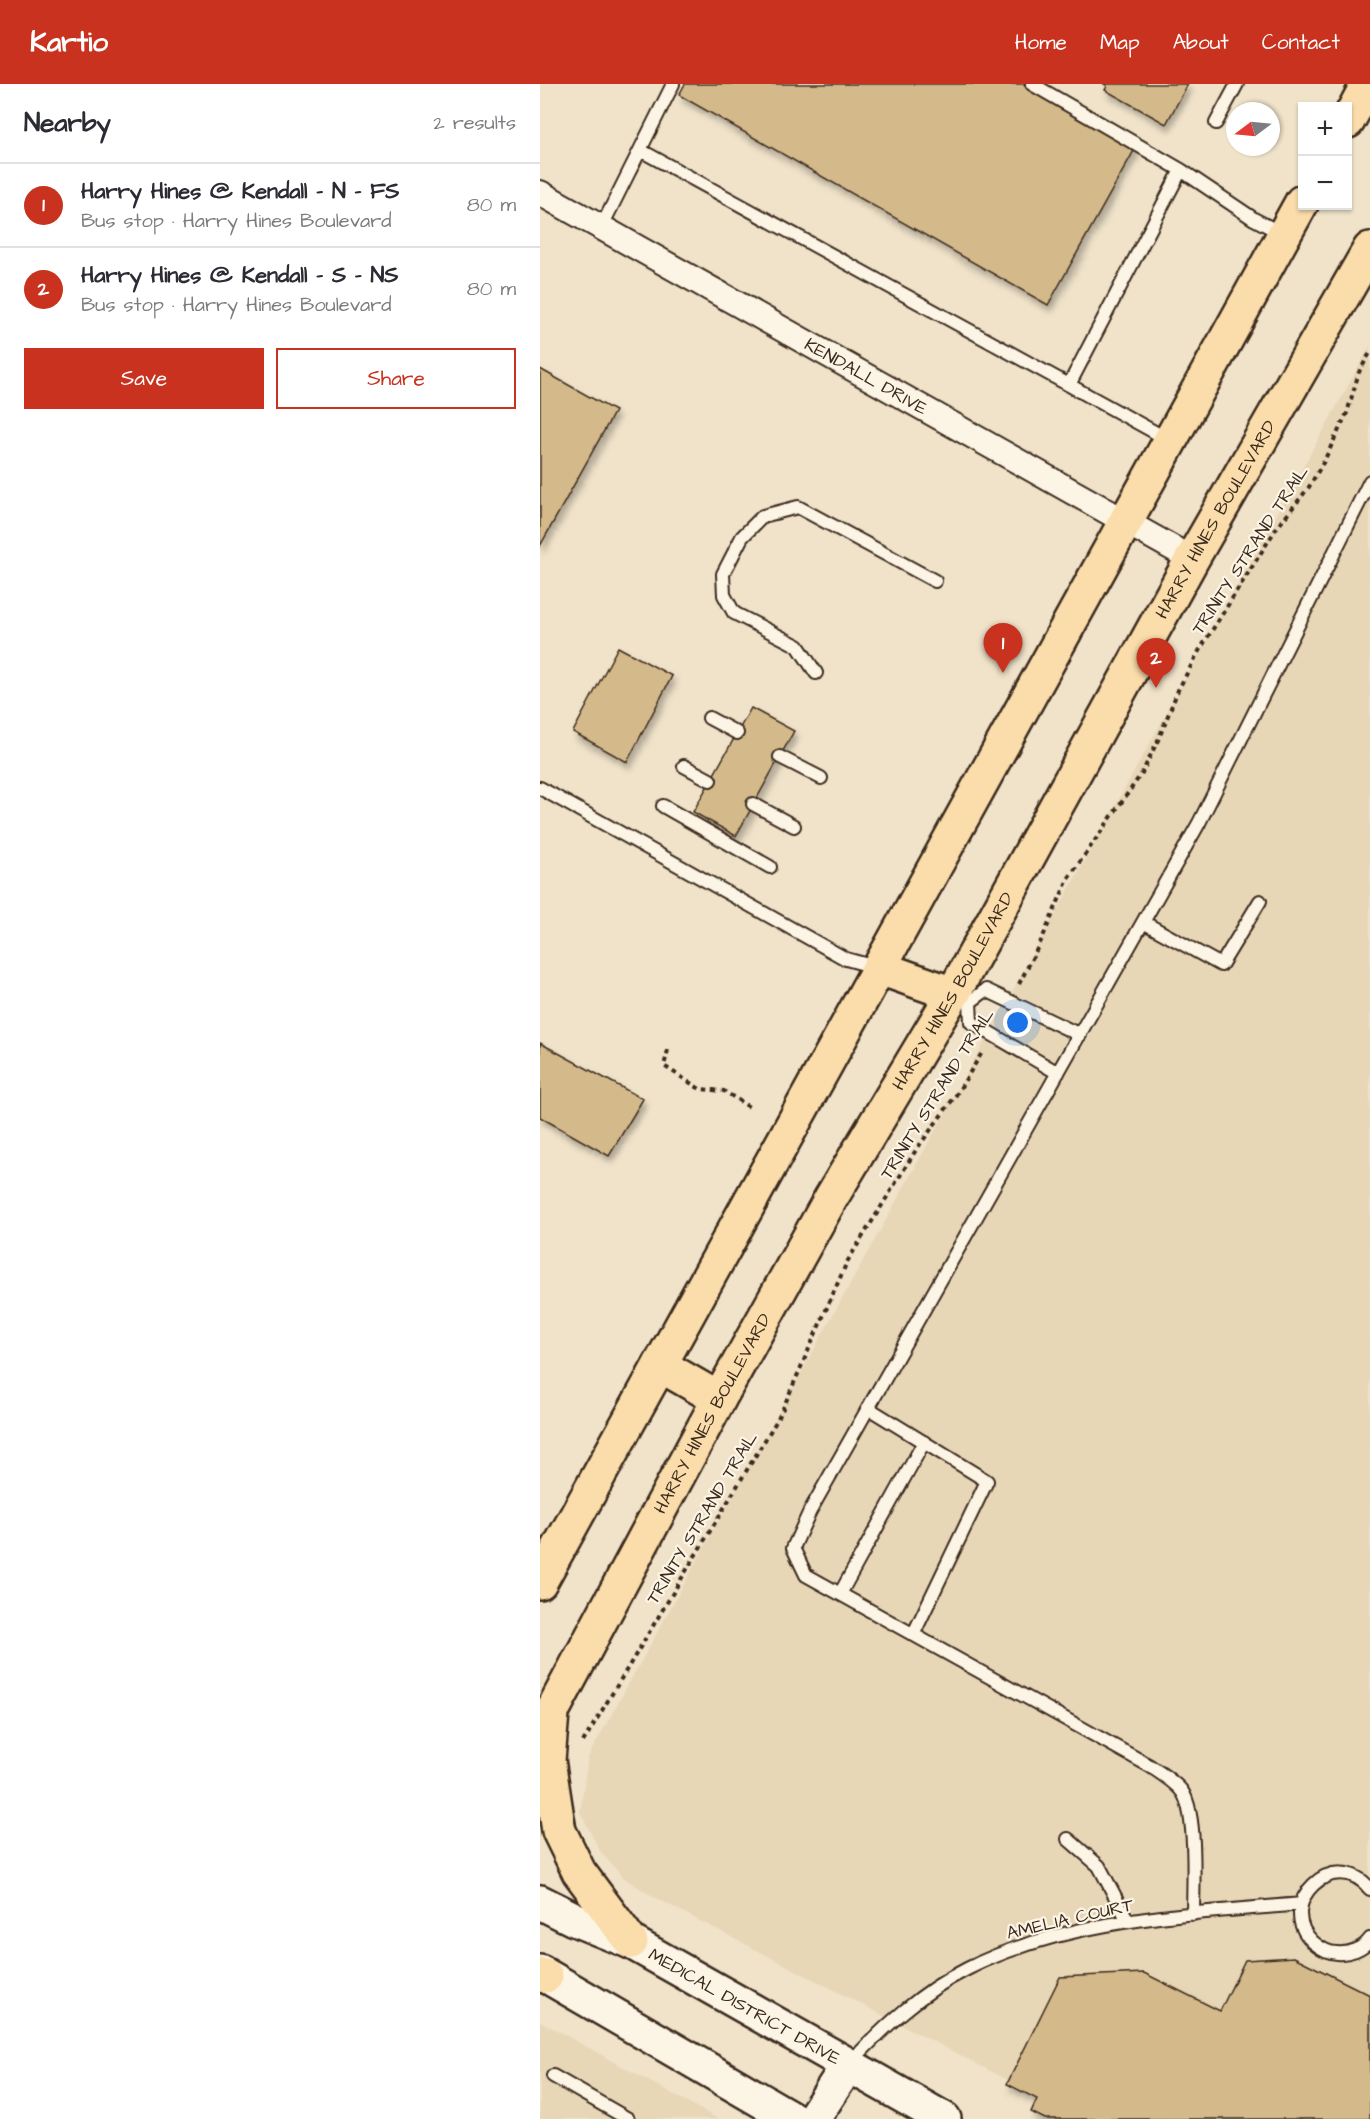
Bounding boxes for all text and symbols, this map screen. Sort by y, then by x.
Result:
text: Kartio [30,23,108,62]
text: Home [1015,28,1067,57]
text: Map [1100,28,1140,57]
text: About [1173,28,1229,57]
text: Contact [1262,28,1340,57]
north arrow [1226,102,1280,156]
map controls [1298,102,1352,210]
button: + [1298,102,1352,156]
text: Nearby [24,105,111,141]
text: 2 results [433,109,516,137]
button: − [1298,156,1352,210]
text: Harry Hines @ Kendall - N - FS [81,176,400,207]
text: 1 [42,191,45,219]
text: 80 m [467,191,516,219]
text: Bus stop · Harry Hines Boulevard [81,207,392,235]
text: Harry Hines @ Kendall - S - NS [81,260,398,291]
text: 2 [38,275,49,303]
text: 80 m [467,275,516,303]
text: Bus stop · Harry Hines Boulevard [81,291,392,319]
street label: KENDALL DRIVE [800,332,932,421]
button: Save [24,348,264,409]
button: Share [276,348,516,409]
street label: HARRY HINES BOULEVARD [1149,415,1282,623]
street label: TRINITY STRAND TRAIL [1186,460,1314,639]
pin: 1 [984,624,1022,673]
pin: 2 [1136,638,1176,688]
street label: HARRY HINES BOULEVARD [886,887,1019,1095]
street label: TRINITY STRAND TRAIL [874,1003,1000,1184]
your location [1003,1008,1032,1037]
street label: HARRY HINES BOULEVARD [648,1308,777,1518]
street label: TRINITY STRAND TRAIL [641,1427,764,1609]
street label: AMELIA COURT [1004,1892,1137,1946]
street label: MEDICAL DISTRICT DRIVE [644,1942,846,2071]

